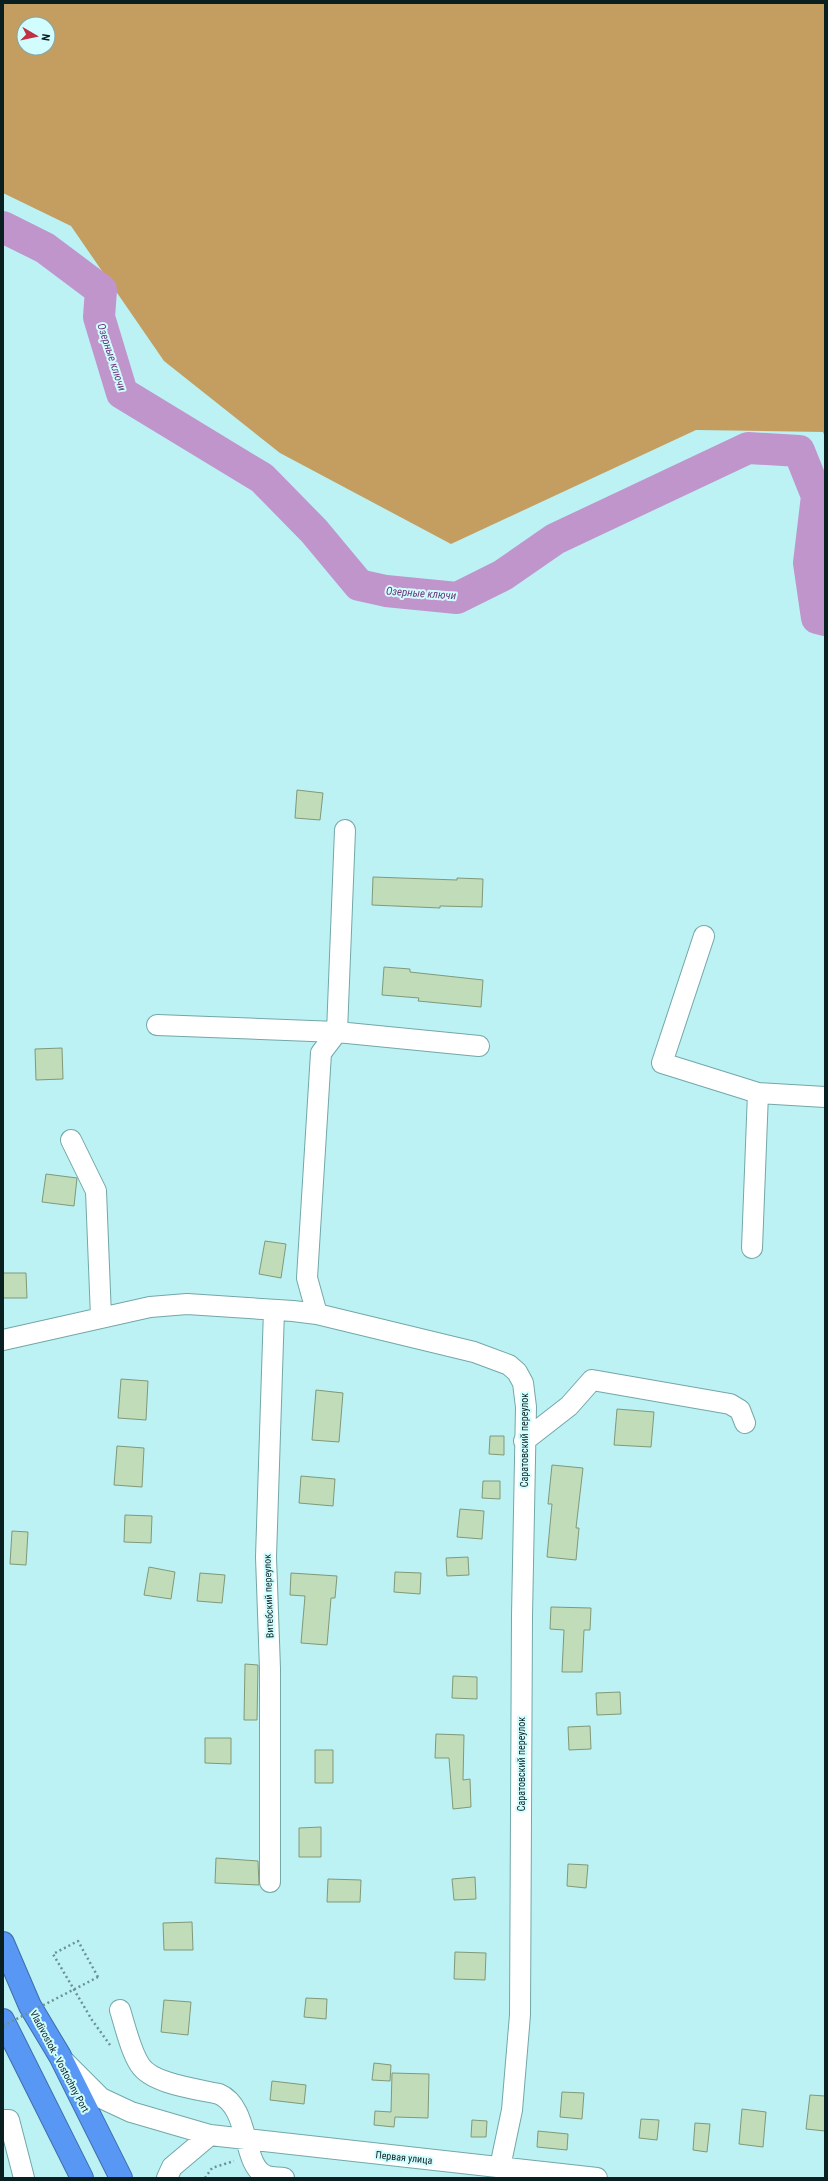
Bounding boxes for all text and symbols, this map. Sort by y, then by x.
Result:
north arrow [16,16,56,56]
text: N [38,33,52,42]
water label: Озерные ключи [94,322,129,393]
water label: Озерные ключи [385,585,457,602]
street label: Саратовский переулок [519,1393,530,1487]
street label: Витебский переулок [262,1554,275,1638]
street label: Саратовский переулок [516,1717,527,1811]
street label: Vladivostok - Vostochny Port [28,2009,91,2114]
street label: Первая улица [375,2149,433,2166]

